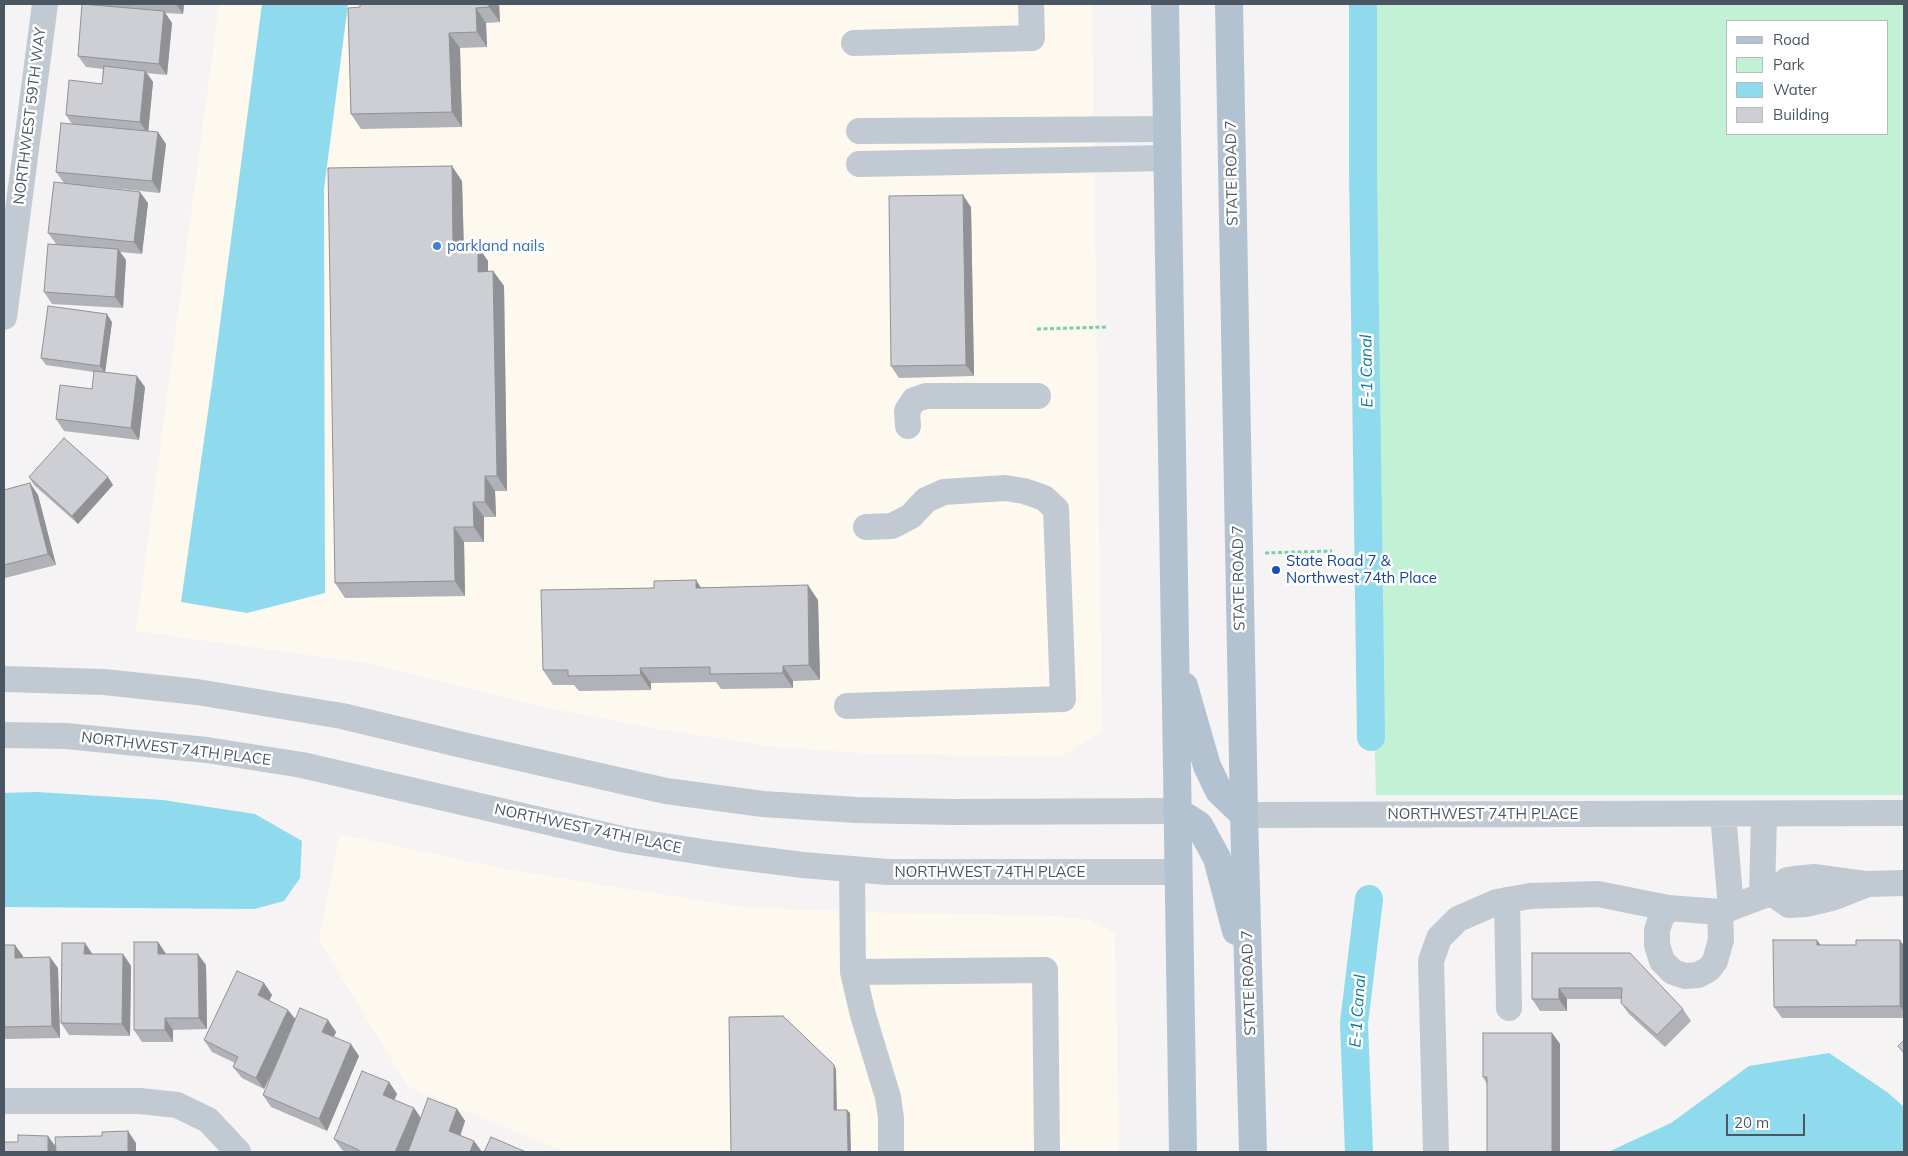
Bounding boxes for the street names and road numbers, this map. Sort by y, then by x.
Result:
street label: NORTHWEST 59TH WAY [10,26,50,206]
street label: STATE ROAD 7 [1222,120,1242,226]
street label: STATE ROAD 7 [1229,525,1249,631]
street label: NORTHWEST 74TH PLACE [80,728,272,770]
street label: NORTHWEST 74TH PLACE [493,800,683,858]
street label: NORTHWEST 74TH PLACE [1388,805,1578,823]
street label: NORTHWEST 74TH PLACE [895,863,1085,881]
street label: STATE ROAD 7 [1238,930,1260,1036]

